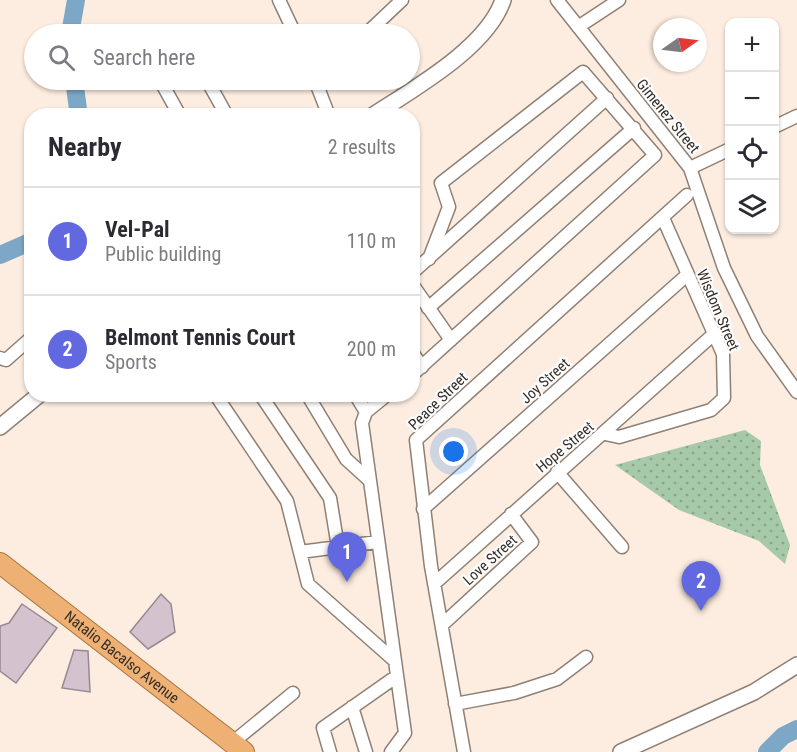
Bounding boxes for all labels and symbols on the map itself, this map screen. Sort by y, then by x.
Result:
north arrow [653,18,707,72]
street label: Gimenez Street [633,75,703,157]
street label: Wisdom Street [693,267,743,353]
street label: Joy Street [517,354,573,408]
street label: Peace Street [405,368,471,434]
street label: Hope Street [532,418,598,476]
your location [439,437,468,466]
street label: Love Street [459,531,521,589]
pin: 1 [328,532,366,582]
pin: 2 [682,562,720,611]
street label: Natalio Bacalso Avenue [61,607,183,707]

